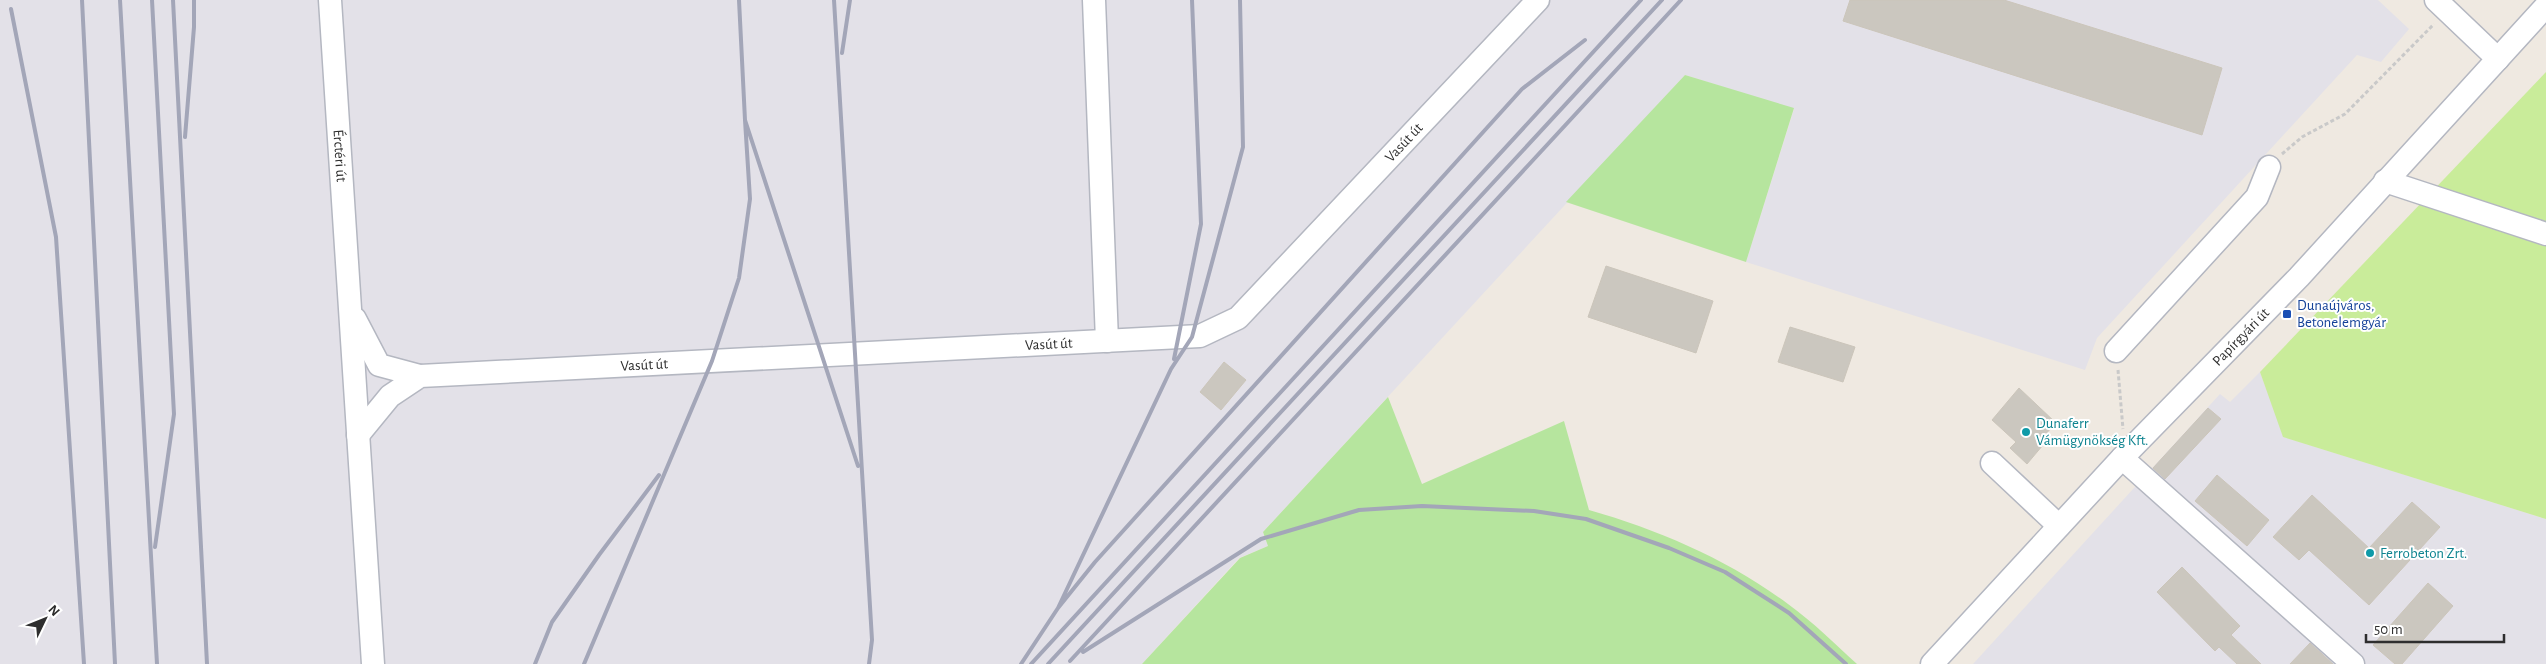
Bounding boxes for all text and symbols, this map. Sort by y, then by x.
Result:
street label: Vasút út [1382,120,1426,165]
street label: Érctéri út [330,129,349,183]
place label: Dunaújváros, Betonelemgyár [2297,298,2386,330]
street label: Papírgyári út [2210,305,2272,369]
marker: Dunaújváros, Betonelemgyár [2281,308,2293,320]
street label: Vasút út [1025,336,1073,353]
street label: Vasút út [620,356,669,374]
place label: Dunaferr Vámügynökség Kft. [2036,416,2148,448]
marker: Dunaferr Vámügynökség Kft. [2020,426,2032,438]
place label: Ferrobeton Zrt. [2380,546,2467,561]
marker: Ferrobeton Zrt. [2364,547,2376,559]
north arrow [20,594,70,644]
text: N [45,602,62,619]
scale bar [2366,612,2504,644]
text: 50 m [2374,622,2403,637]

